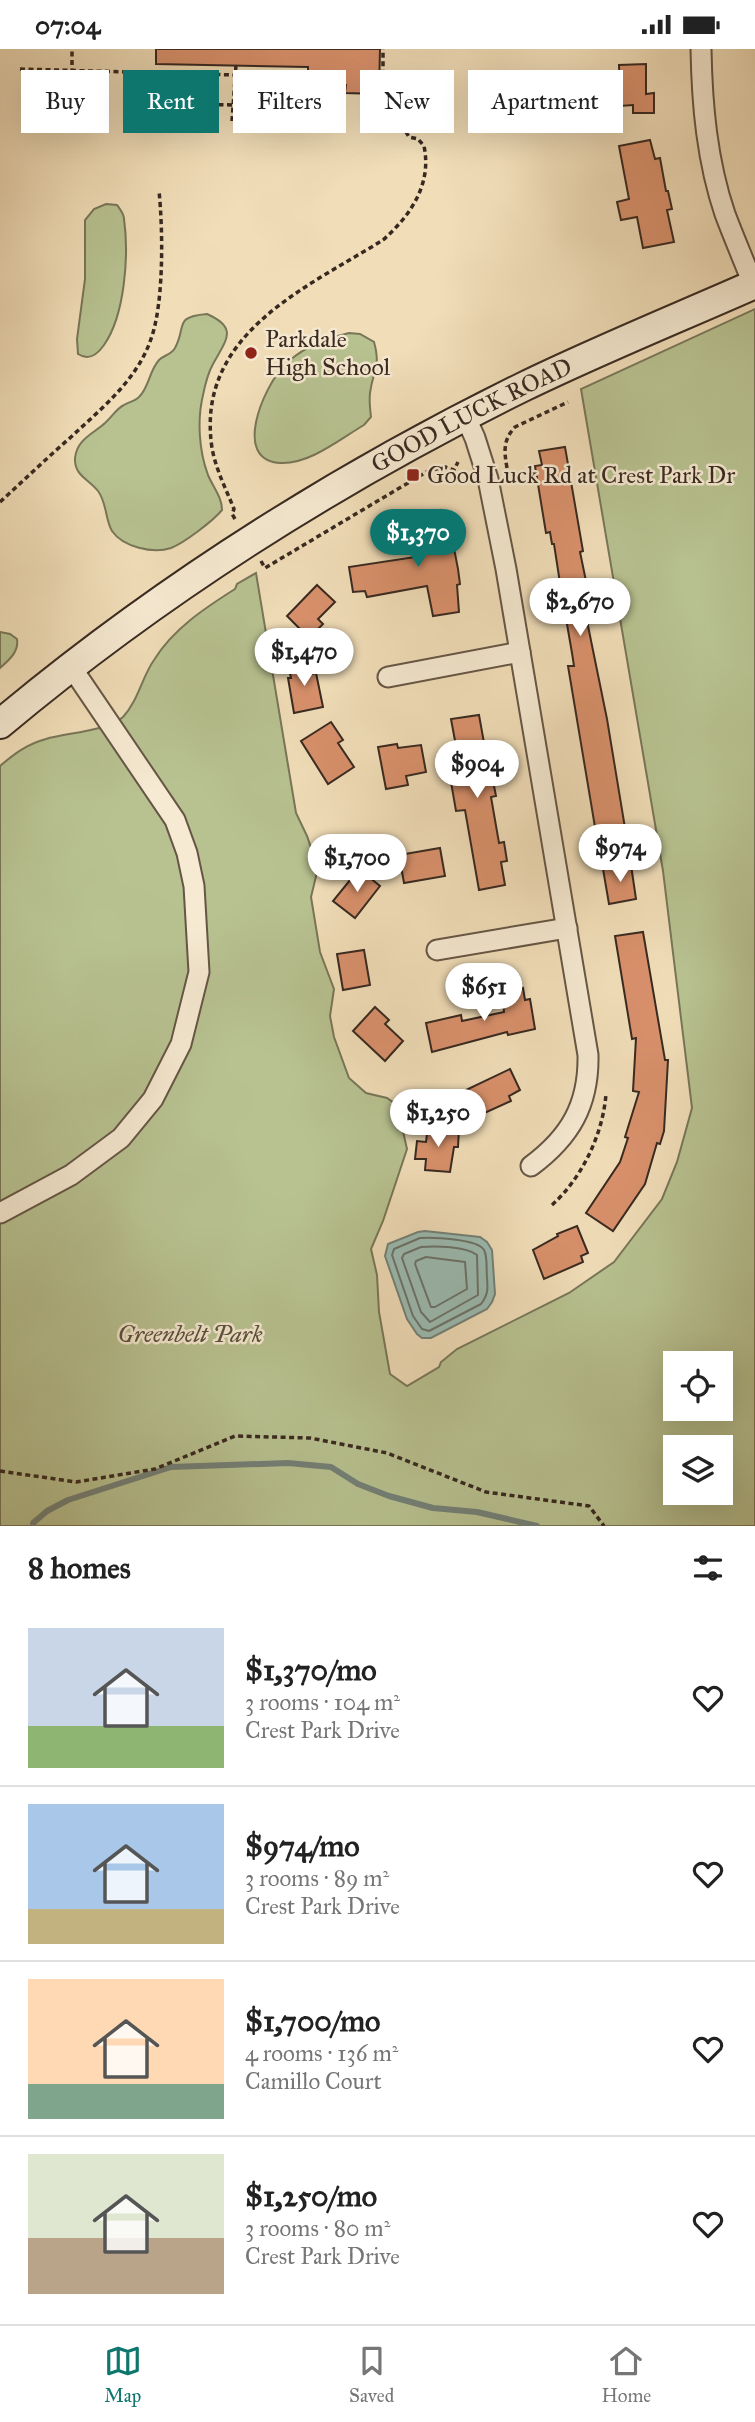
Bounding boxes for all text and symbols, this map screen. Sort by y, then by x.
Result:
text: 07:04 [35,9,100,41]
chip: Buy [21,70,109,133]
chip: Rent [123,70,219,133]
chip: Filters [233,70,346,133]
chip: New [360,70,454,133]
chip: Apartment [468,70,623,133]
place label: Parkdale High School [265,324,391,382]
marker: Parkdale High School [243,345,259,361]
street label: GOOD LUCK ROAD [366,351,577,479]
place label: Good Luck Rd at Crest Park Dr [427,460,735,490]
marker: Good Luck Rd at Crest Park Dr [405,467,421,483]
pin: $1,370 [361,510,475,569]
text: $1,370 [386,518,450,546]
pin: $2,670 [523,579,637,638]
text: $2,670 [545,587,615,615]
pin: $1,470 [247,629,361,688]
text: $1,470 [271,637,337,665]
pin: $904 [436,741,518,800]
text: $904 [451,749,503,777]
pin: $974 [579,825,661,884]
text: $974 [595,833,645,861]
pin: $1,700 [300,835,414,894]
text: $1,700 [324,843,390,871]
pin: $651 [443,963,525,1023]
text: $651 [461,972,507,1000]
pin: $1,250 [381,1089,495,1149]
text: $1,250 [406,1098,470,1126]
park label: Greenbelt Park [117,1319,263,1349]
map controls [663,1351,733,1505]
button: locate [663,1351,733,1421]
button: layers [663,1435,733,1505]
icon: filters [689,1549,727,1587]
text: 8 homes [28,1550,131,1586]
text: $1,370/mo [245,1652,377,1688]
icon: home [84,1656,168,1740]
icon: heart [689,1679,727,1717]
text: 3 rooms · 104 m² [245,1688,400,1716]
text: Crest Park Drive [245,1716,400,1744]
text: $974/mo [245,1828,360,1864]
icon: home [84,1832,168,1916]
icon: heart [689,1855,727,1893]
text: 3 rooms · 89 m² [245,1864,389,1892]
text: Crest Park Drive [245,1892,400,1920]
text: $1,700/mo [245,2003,380,2039]
icon: home [84,2007,168,2091]
icon: heart [689,2030,727,2068]
text: 4 rooms · 136 m² [245,2039,398,2067]
text: Camillo Court [245,2067,382,2095]
text: $1,250/mo [245,2178,377,2214]
icon: home [84,2182,168,2266]
icon: heart [689,2205,727,2243]
text: 3 rooms · 80 m² [245,2214,390,2242]
text: Crest Park Drive [245,2242,400,2270]
tab: Map [104,2342,142,2407]
tab: Saved [349,2342,394,2407]
tab: Home [602,2342,651,2407]

